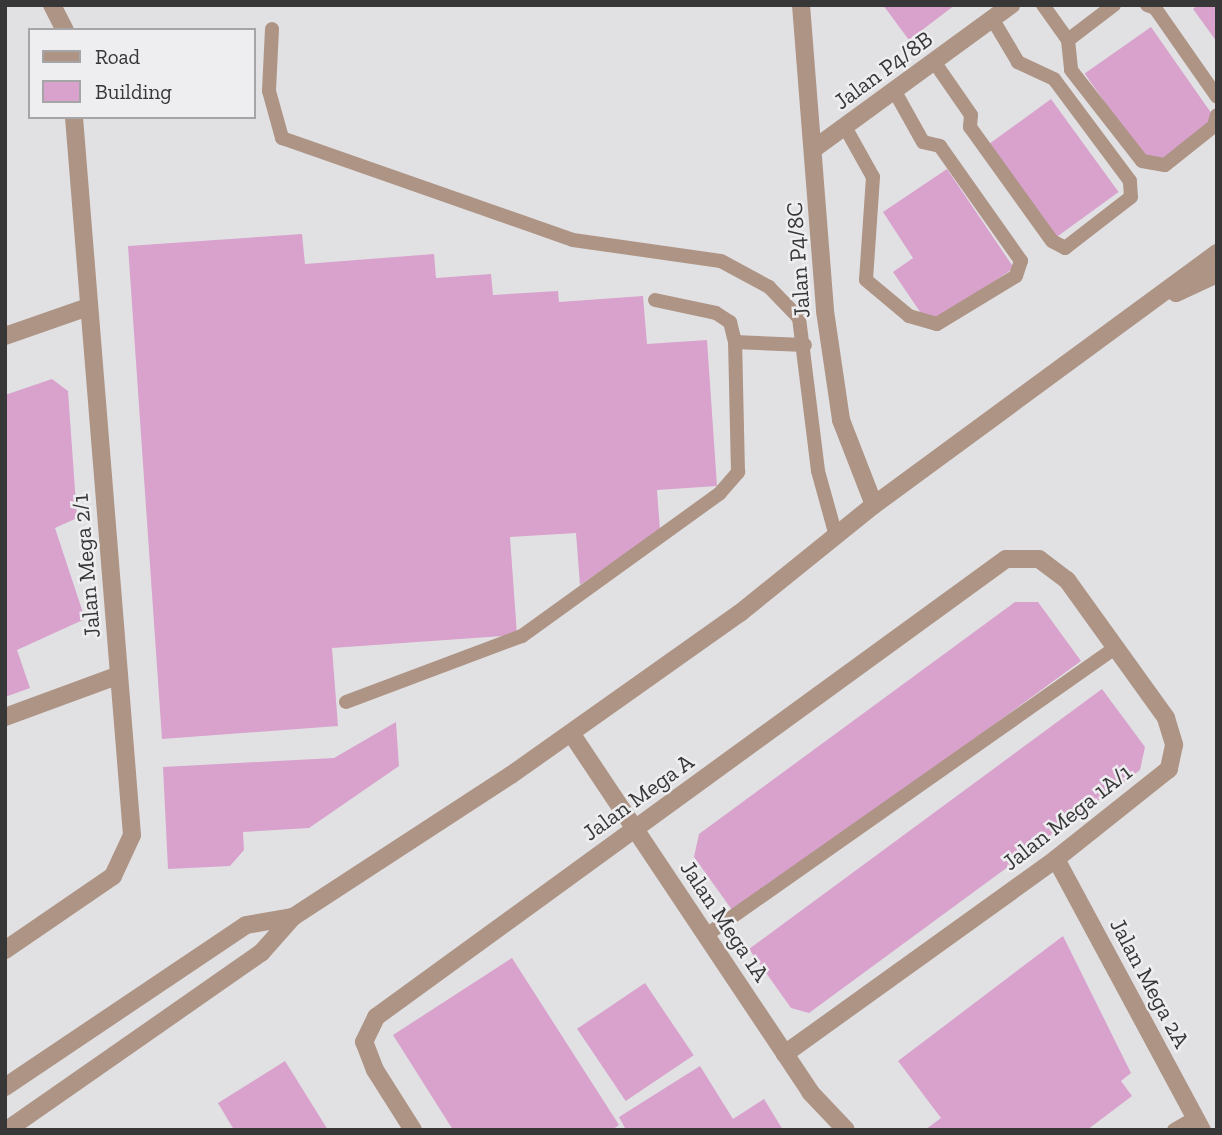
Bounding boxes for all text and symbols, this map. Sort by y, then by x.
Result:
street label: Jalan P4/8B [828,25,938,115]
legend [28,28,256,119]
text: Road [95,44,140,69]
text: Building [95,79,172,104]
street label: Jalan P4/8C [780,201,816,319]
street label: Jalan Mega 2/1 [66,493,106,639]
street label: Jalan Mega A [577,747,699,847]
street label: Jalan Mega 1A/1 [997,758,1137,876]
street label: Jalan Mega 1A [674,855,776,987]
street label: Jalan Mega 2A [1104,913,1196,1053]

